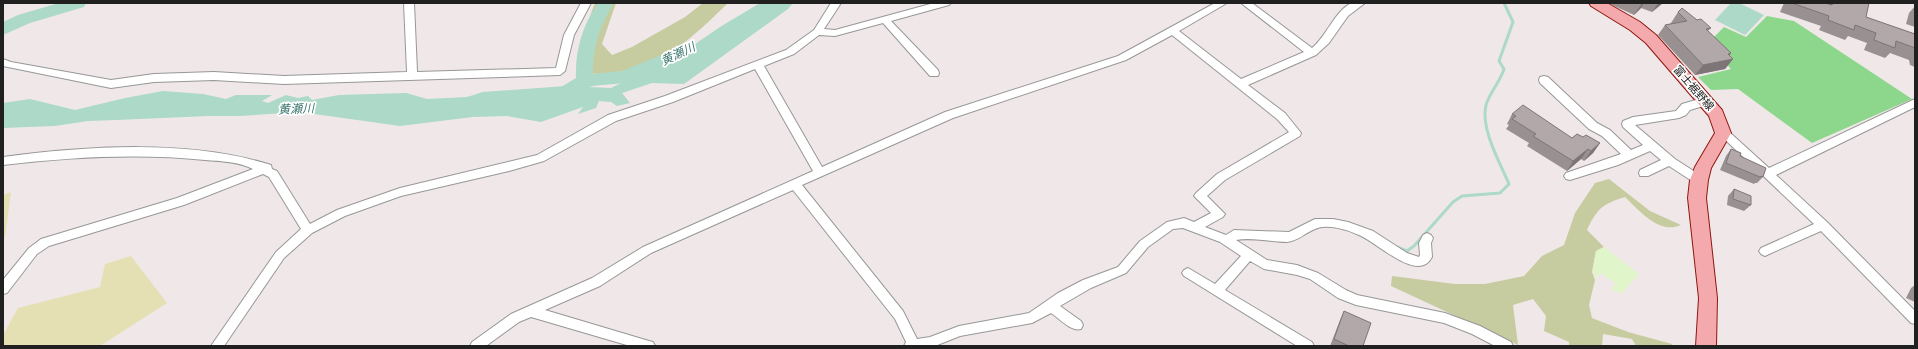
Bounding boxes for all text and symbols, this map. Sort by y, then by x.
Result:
water label: 黄瀬川 [658,38,699,68]
street label: 富士裾野線 [1671,63,1717,113]
water label: 黄瀬川 [278,100,316,117]

